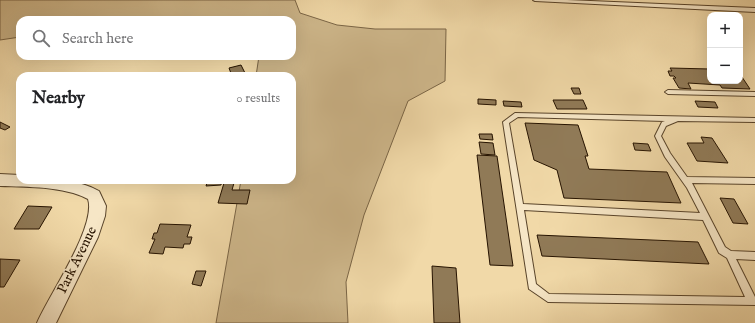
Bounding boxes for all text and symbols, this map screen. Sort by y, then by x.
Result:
map controls [707,12,743,84]
button: + [707,12,743,48]
search box [16,16,296,60]
icon: search [30,27,52,49]
text: Search here [62,29,133,48]
button: − [707,48,743,84]
text: Nearby [32,88,85,109]
text: 0 results [236,90,280,107]
street label: Park Avenue [53,223,101,297]

